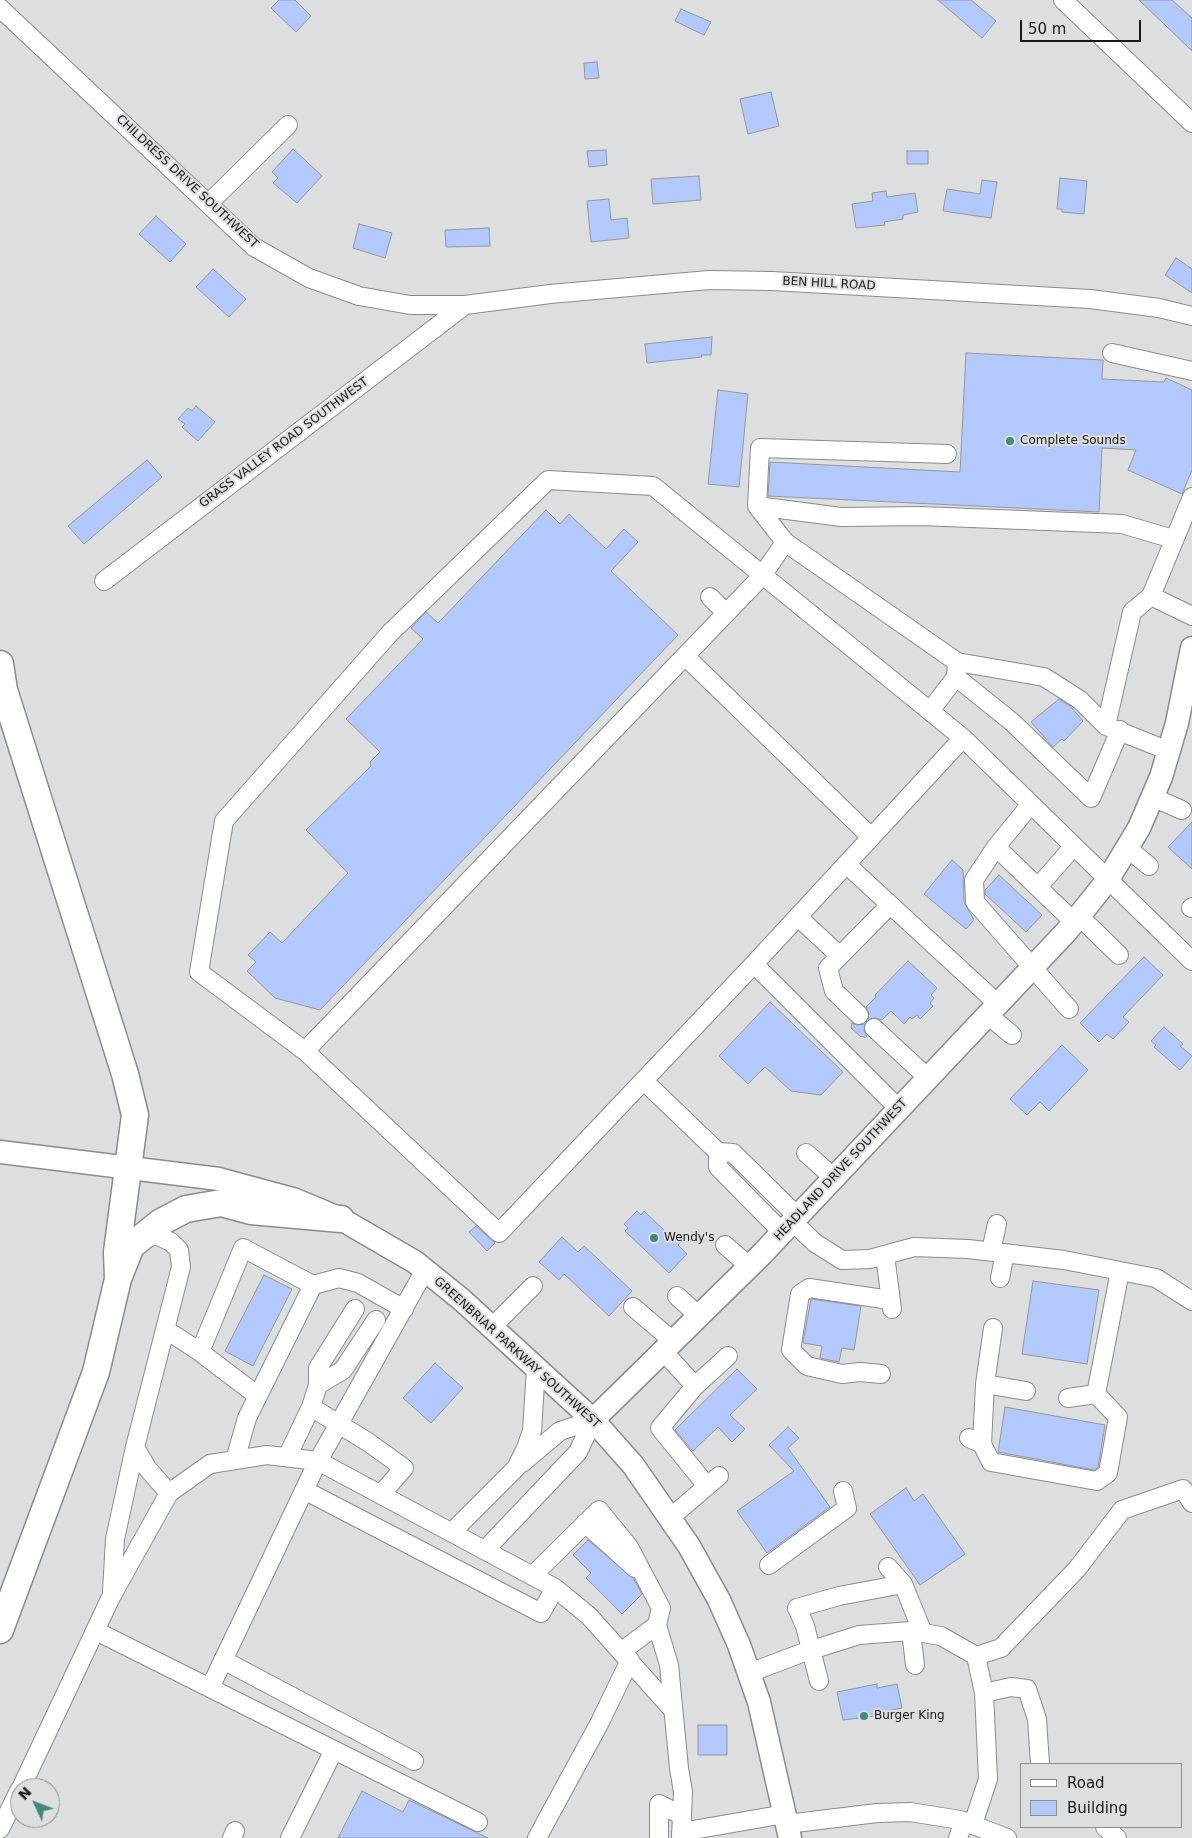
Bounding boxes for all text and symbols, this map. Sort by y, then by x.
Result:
scale bar [1022,10,1143,42]
text: 50 m [1028,20,1066,38]
street label: CHILDRESS DRIVE SOUTHWEST [113,112,261,252]
street label: BEN HILL ROAD [782,274,876,294]
street label: GRASS VALLEY ROAD SOUTHWEST [197,375,371,511]
place label: Complete Sounds [1020,434,1126,448]
marker: Complete Sounds [1004,435,1016,447]
street label: HEADLAND DRIVE SOUTHWEST [771,1096,911,1244]
place label: Wendy's [664,1231,714,1245]
marker: Wendy's [648,1232,660,1244]
street label: GREENBRIAR PARKWAY SOUTHWEST [431,1274,603,1432]
place label: Burger King [874,1709,945,1723]
marker: Burger King [858,1710,870,1722]
legend [1020,1763,1182,1828]
text: Road [1067,1774,1105,1792]
north arrow [10,1778,60,1828]
text: N [15,1784,35,1803]
text: Building [1067,1799,1128,1817]

